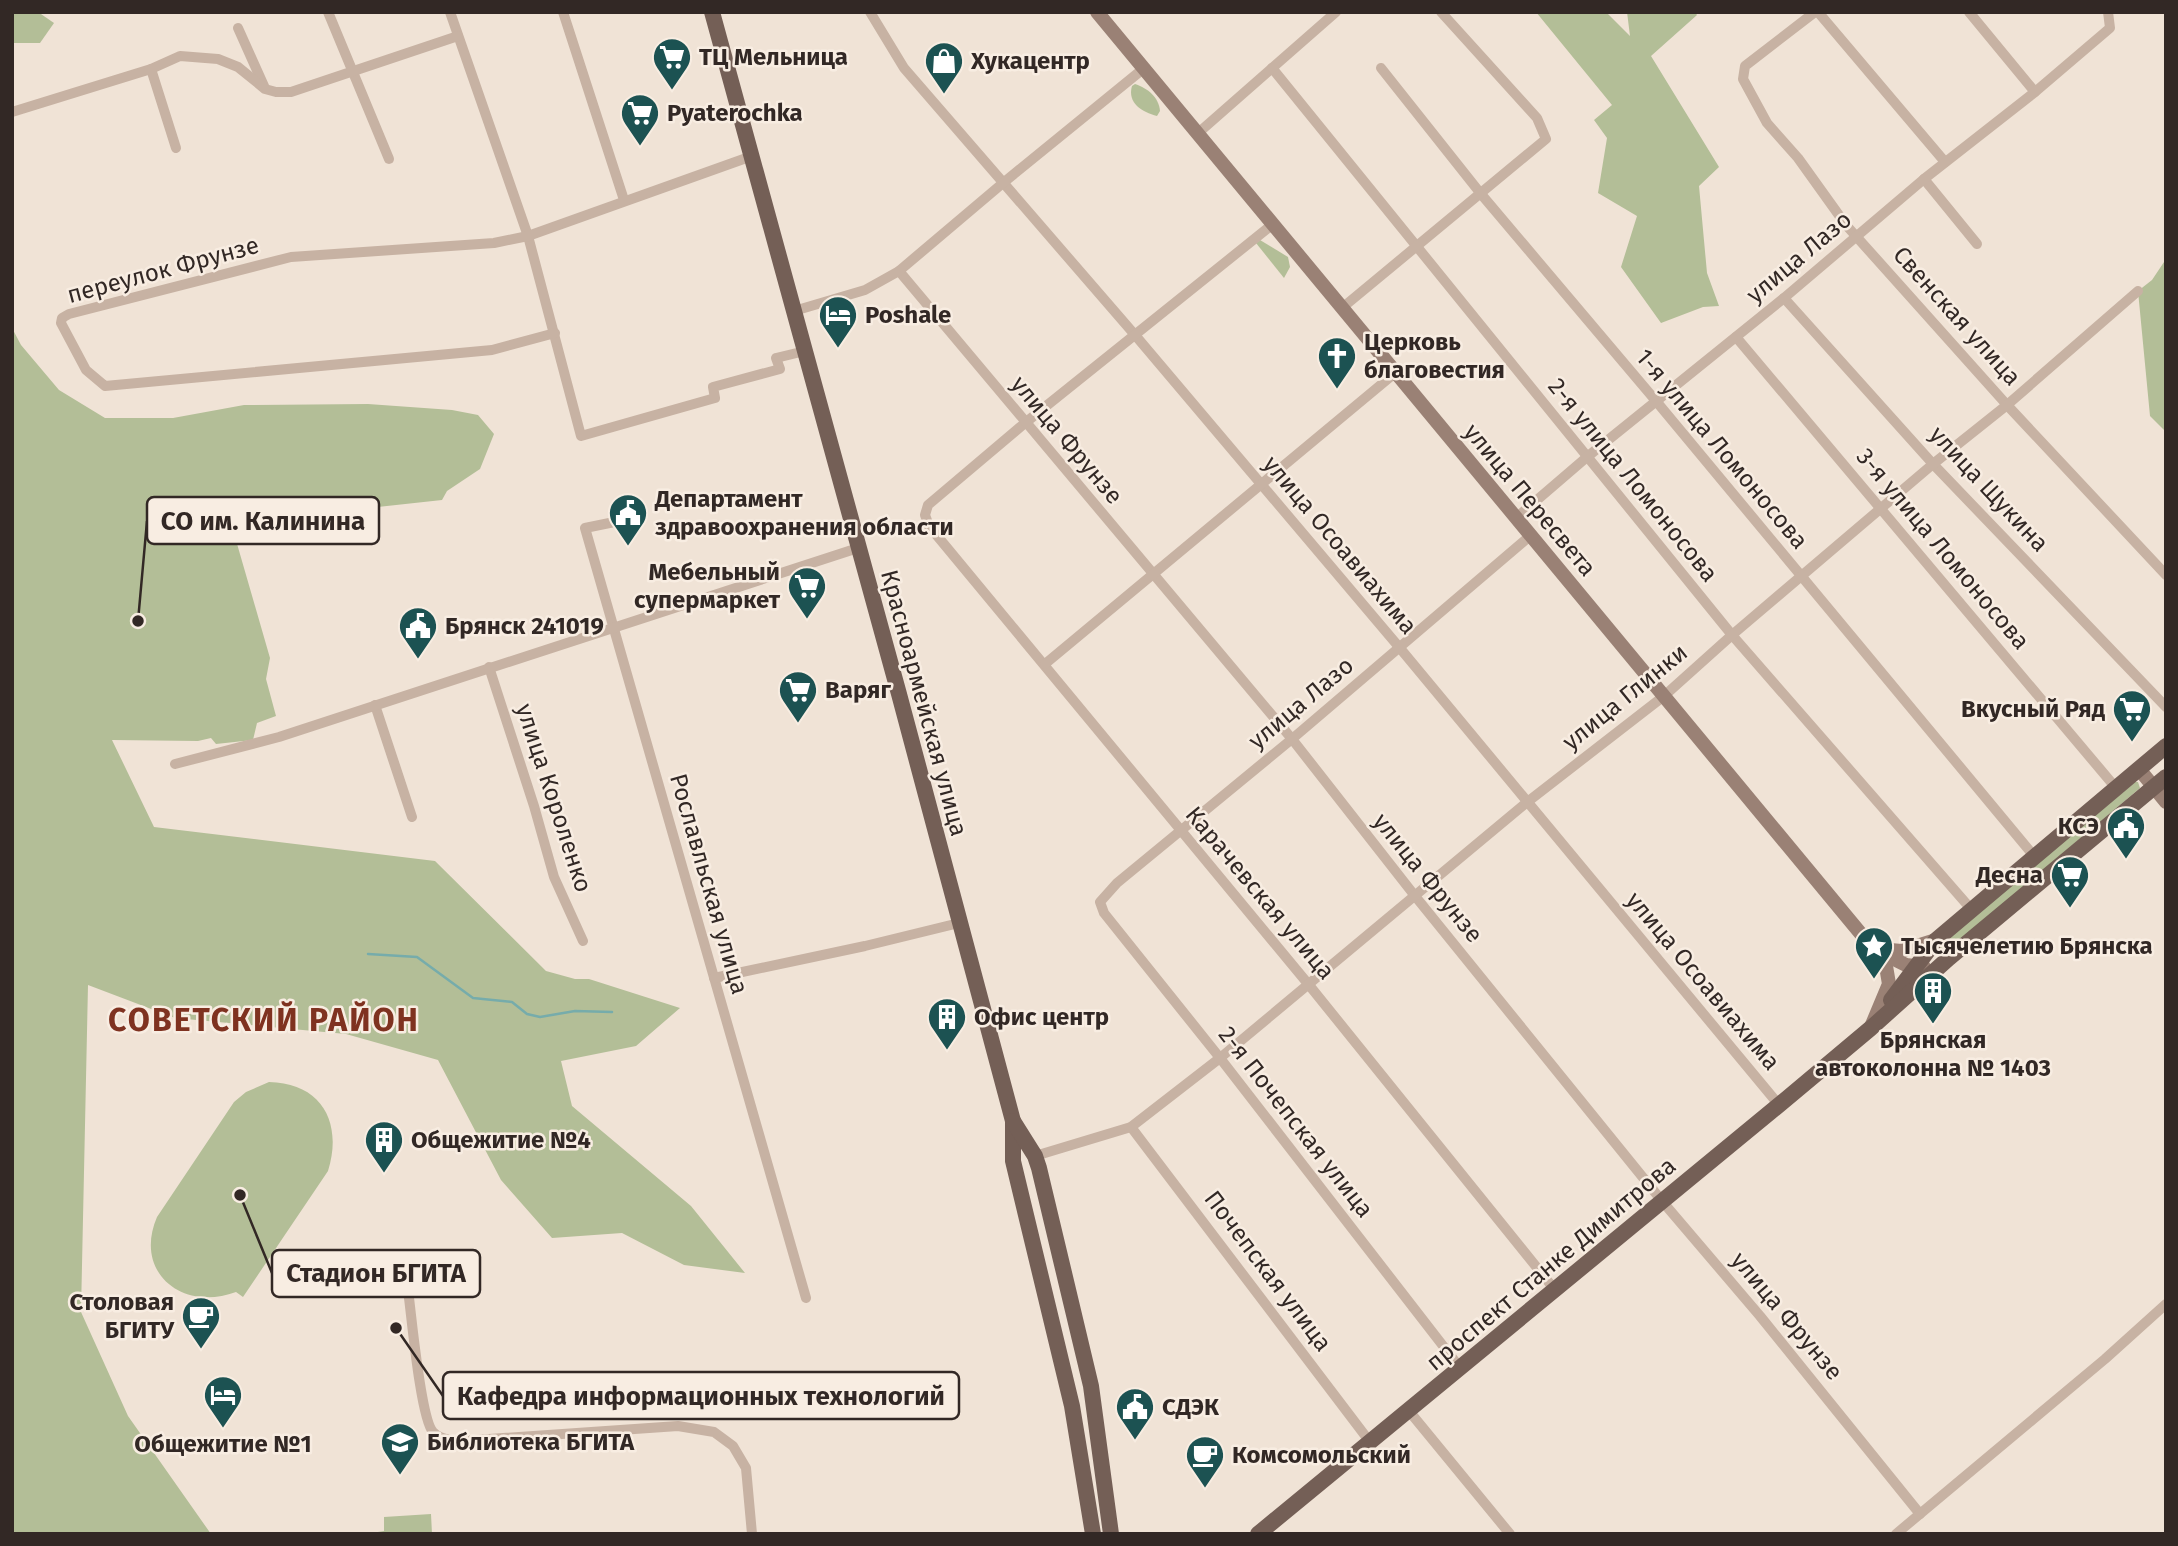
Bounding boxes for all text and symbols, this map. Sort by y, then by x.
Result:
supermarket icon: ТЦ Мельница [651,36,693,91]
shop icon: Хукацентр [923,40,965,95]
place label: ТЦ Мельница [699,43,848,71]
place label: Хукацентр [970,47,1090,75]
supermarket icon: Pyaterochka [619,92,661,147]
place label: Pyaterochka [667,99,803,127]
street label: улица Лазо [1741,205,1857,309]
street label: переулок Фрунзе [64,231,262,309]
street label: Свенская улица [1887,241,2027,391]
hotel icon: Poshale [817,294,859,349]
place label: Poshale [865,301,951,329]
place label: Церковь благовестия [1364,328,1505,384]
church icon: Церковь благовестия [1316,335,1358,390]
street label: 1-я улица Ломоносова [1630,343,1814,555]
street label: улица Фрунзе [1005,370,1129,510]
street label: 2-я улица Ломоносова [1542,373,1724,587]
street label: улица Пересвета [1458,418,1602,582]
street label: улица Щукина [1924,421,2054,557]
street label: 3-я улица Ломоносова [1851,443,2035,655]
street label: улица Осоавиахима [1257,450,1423,640]
place label: Департамент здравоохранения области [654,485,954,541]
public building icon: Департамент здравоохранения области [607,492,649,547]
callout: СО им. Калинина [147,497,379,544]
text: СО им. Калинина [161,506,365,537]
place label: Мебельный супермаркет [634,558,781,614]
supermarket icon: Мебельный супермаркет [786,565,828,620]
street label: Красноармейская улица [875,567,973,839]
public building icon: Брянск 241019 [397,605,439,660]
place label: Брянск 241019 [445,612,604,640]
street label: улица Глинки [1557,638,1693,756]
street label: улица Лазо [1243,651,1359,755]
supermarket icon: Варяг [777,669,819,724]
place label: Варяг [825,676,891,704]
supermarket icon: Вкусный Ряд [2111,688,2153,743]
place label: Вкусный Ряд [1961,695,2106,723]
street label: улица Короленко [510,700,598,896]
street label: Рославльская улица [664,770,754,998]
street label: Карачевская улица [1180,801,1340,985]
public building icon: КСЭ [2105,805,2147,860]
street label: улица Фрунзе [1367,808,1489,948]
place label: КСЭ [2058,812,2099,840]
supermarket icon: Десна [2049,854,2091,909]
place label: Десна [1975,861,2043,889]
street label: улица Осоавиахима [1620,886,1786,1076]
place icon: Тысячелетию Брянска [1853,925,1895,980]
place label: Тысячелетию Брянска [1901,932,2153,960]
building icon: Брянская автоколонна № 1403 [1912,970,1954,1025]
building icon: Офис центр [926,996,968,1051]
district label: СОВЕТСКИЙ РАЙОН [108,1001,420,1039]
place label: Офис центр [974,1003,1109,1031]
street label: 2-я Почепская улица [1213,1021,1379,1223]
place label: Брянская автоколонна № 1403 [1815,1026,2051,1082]
building icon: Общежитие №4 [363,1119,405,1174]
place label: Общежитие №4 [411,1126,591,1154]
street label: проспект Станке Димитрова [1421,1151,1681,1377]
street label: Почепская улица [1199,1185,1337,1357]
street label: улица Фрунзе [1725,1246,1849,1386]
callout: Стадион БГИТА [272,1250,480,1297]
text: Стадион БГИТА [286,1258,467,1289]
place label: Столовая БГИТУ [69,1288,175,1344]
cafe icon: Столовая БГИТУ [180,1295,222,1350]
callout: Кафедра информационных технологий [443,1372,959,1419]
hotel icon: Общежитие №1 [202,1374,244,1429]
text: Кафедра информационных технологий [457,1381,945,1412]
public building icon: СДЭК [1114,1386,1156,1441]
place label: СДЭК [1162,1393,1220,1421]
school or university icon: Библиотека БГИТА [379,1421,421,1476]
place label: Библиотека БГИТА [427,1428,635,1456]
place label: Общежитие №1 [134,1430,312,1458]
cafe icon: Комсомольский [1184,1434,1226,1489]
place label: Комсомольский [1232,1441,1411,1469]

